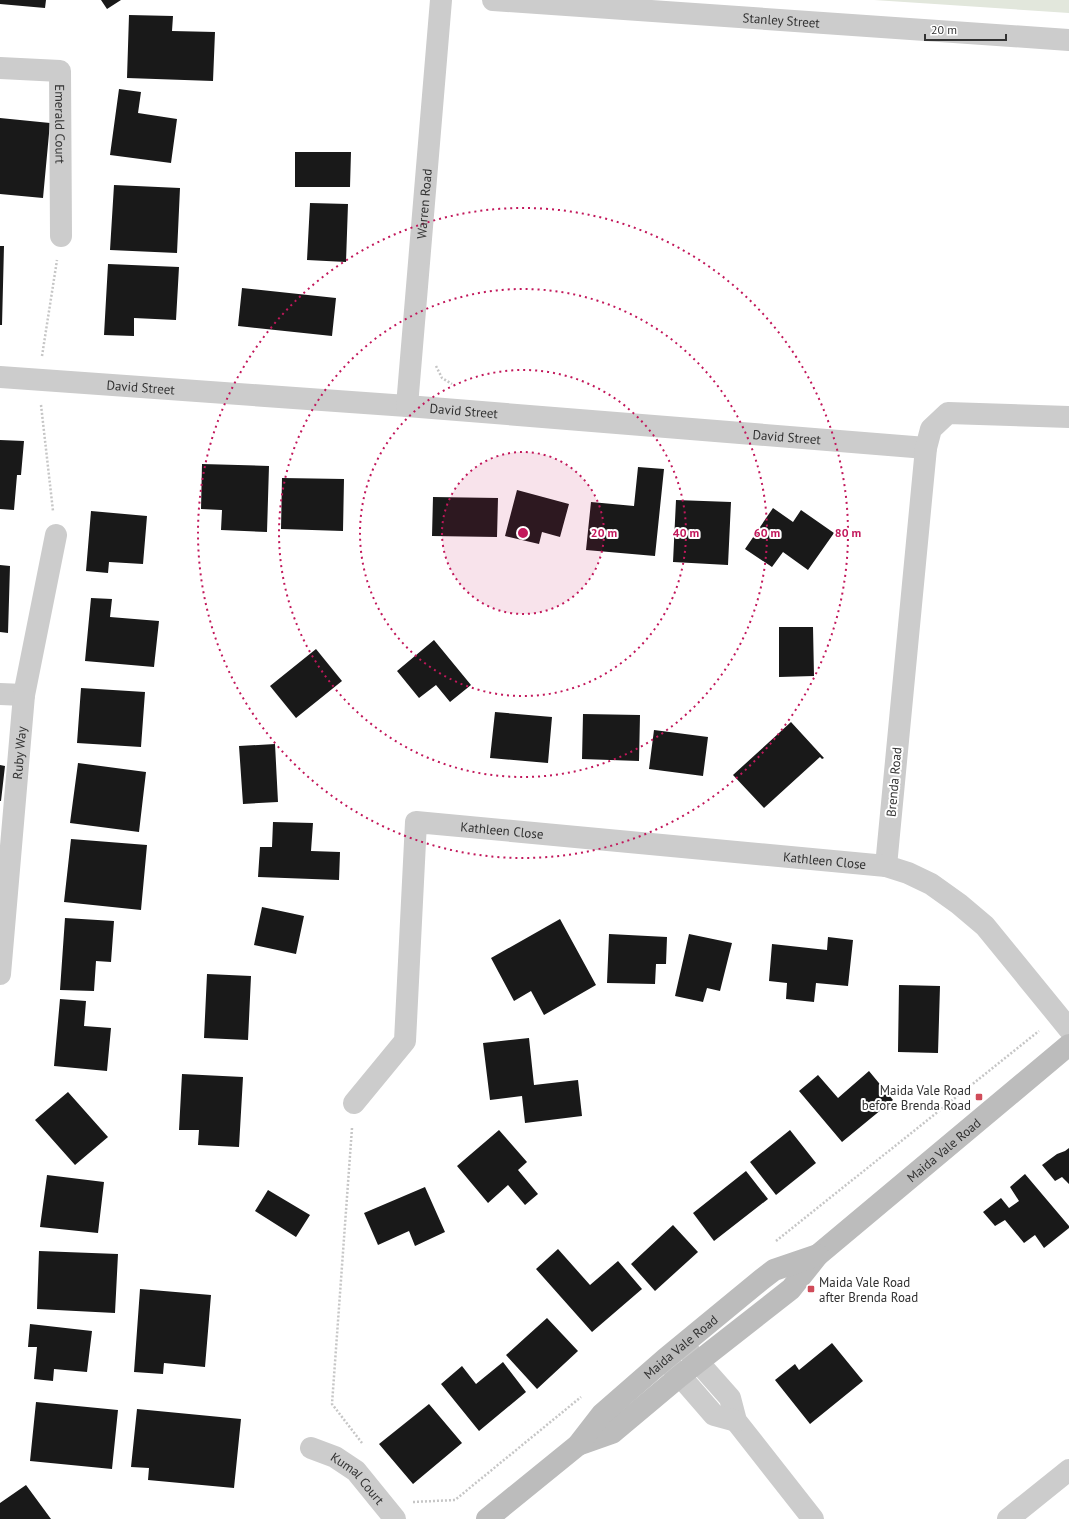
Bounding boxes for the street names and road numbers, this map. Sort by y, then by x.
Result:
street label: Stanley Street [742,9,821,31]
street label: Emerald Court [52,84,69,164]
street label: Warren Road [413,168,435,239]
street label: David Street [106,376,176,398]
street label: David Street [429,399,499,422]
street label: David Street [752,425,822,448]
street label: Ruby Way [8,726,30,780]
street label: Brenda Road [882,746,906,818]
street label: Kathleen Close [460,818,544,842]
street label: Kathleen Close [782,848,867,873]
street label: Maida Vale Road [903,1114,984,1186]
street label: Maida Vale Road [640,1311,721,1382]
street label: Kumal Court [328,1448,389,1508]

